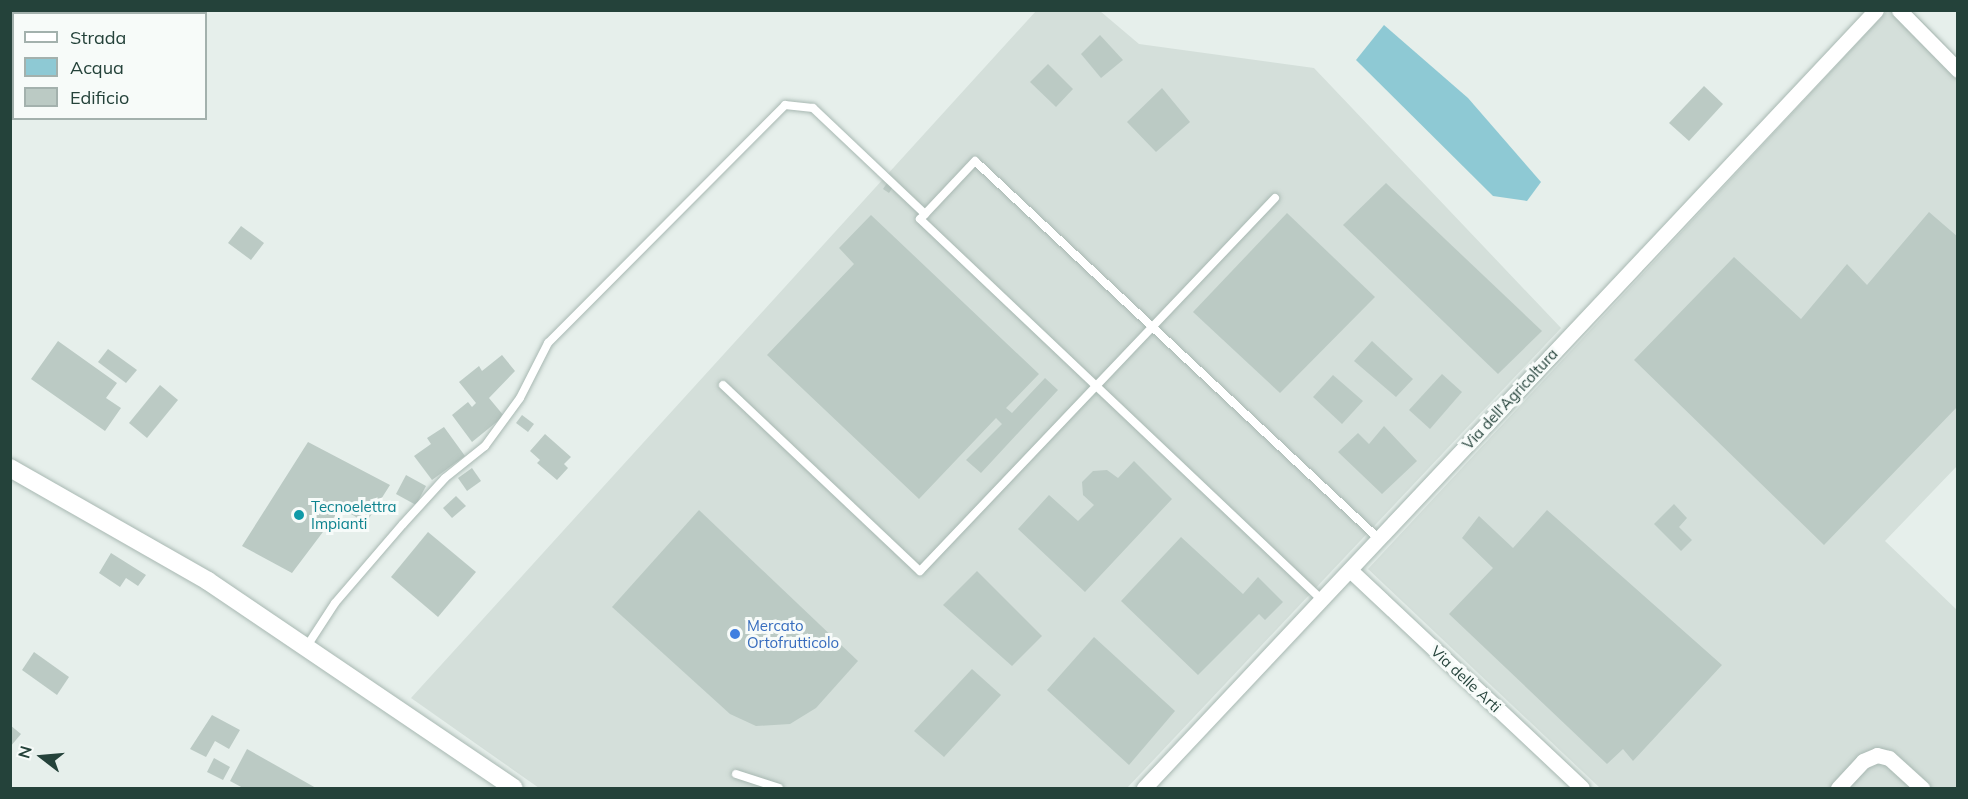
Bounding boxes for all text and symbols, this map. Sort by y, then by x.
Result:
legend [12,12,207,120]
text: Strada [70,26,126,49]
text: Acqua [70,56,124,79]
text: Edificio [70,86,129,109]
street label: Via dell'Agricoltura [1459,345,1561,453]
place label: Tecnoelettra Impianti [311,497,396,532]
marker: Tecnoelettra Impianti [292,508,306,522]
place label: Mercato Ortofrutticolo [747,616,839,651]
marker: Mercato Ortofrutticolo [728,627,742,641]
street label: Via delle Arti [1427,642,1505,716]
north arrow [12,727,72,787]
text: N [13,743,36,761]

